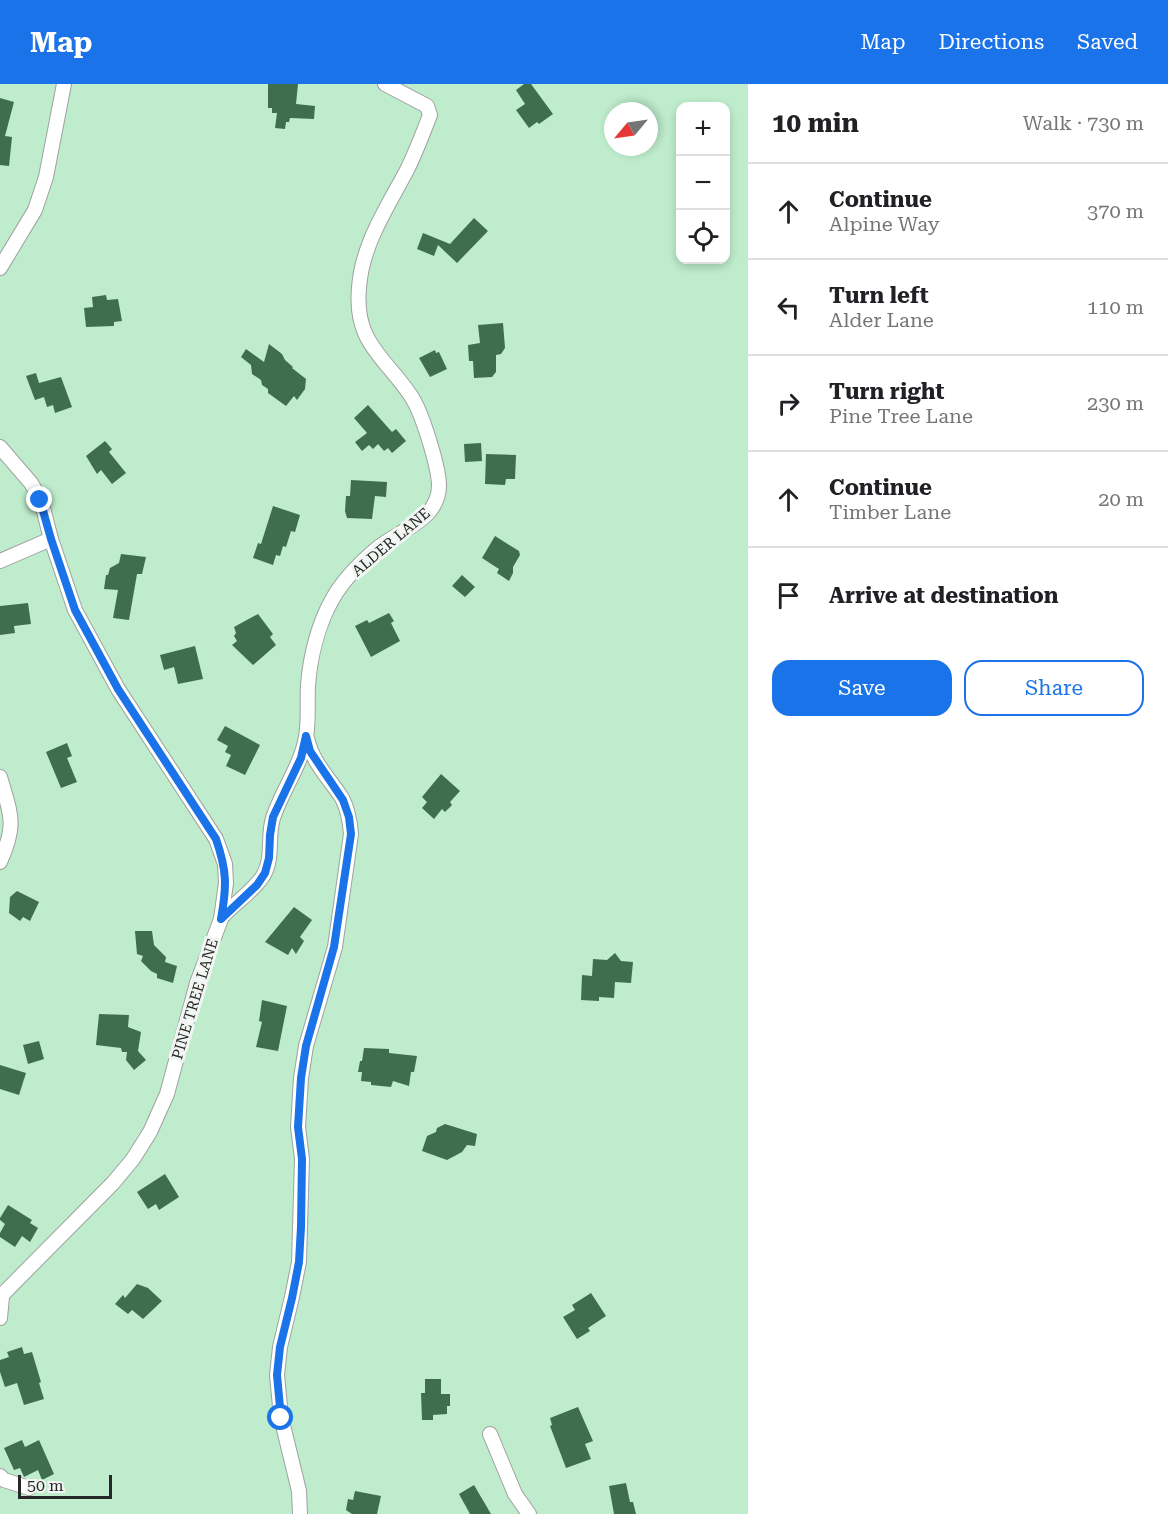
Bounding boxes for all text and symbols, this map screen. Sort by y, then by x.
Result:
text: Map [30,26,92,59]
text: Map [861,30,905,54]
text: Directions [938,30,1044,54]
text: Saved [1077,30,1138,54]
north arrow [604,102,658,156]
map controls [676,102,730,264]
button: + [676,102,730,156]
text: 10 min [772,108,859,138]
text: Walk · 730 m [1023,111,1144,135]
button: − [676,156,730,210]
text: Continue [829,187,932,212]
icon: ahead [772,195,805,228]
text: 370 m [1087,199,1144,223]
button: locate [676,210,730,264]
text: Alpine Way [829,212,939,236]
text: Turn left [829,283,929,308]
icon: left [772,291,805,324]
text: 110 m [1087,295,1144,319]
text: Alder Lane [829,308,934,332]
text: Turn right [829,379,944,404]
icon: right [772,387,805,420]
text: 230 m [1087,391,1144,415]
text: Pine Tree Lane [829,404,973,428]
text: Continue [829,475,932,500]
icon: ahead [772,483,805,516]
route end [26,486,52,512]
text: 20 m [1098,487,1144,511]
text: Timber Lane [829,500,951,524]
street label: ALDER LANE [348,504,434,580]
icon: arrive [772,579,805,612]
text: Arrive at destination [829,583,1058,608]
button: Save [772,660,952,716]
button: Share [964,660,1144,716]
street label: PINE TREE LANE [168,936,222,1062]
route start [267,1404,293,1430]
scale bar [18,1472,112,1500]
text: 50 m [27,1476,64,1495]

